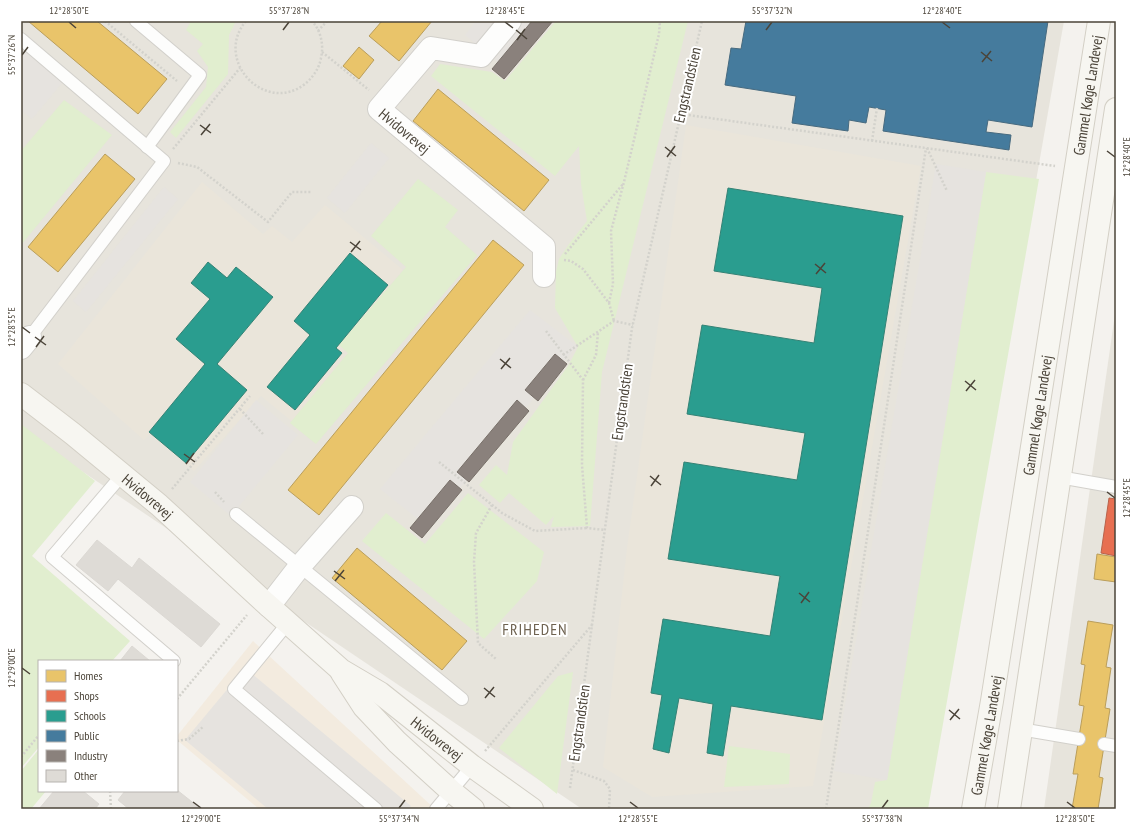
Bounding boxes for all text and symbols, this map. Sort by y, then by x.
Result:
text: 12°28'50"E [49,4,89,17]
text: 55°37'28"N [269,4,309,17]
text: 12°28'45"E [485,4,525,17]
text: 55°37'32"N [752,4,792,17]
text: 12°28'40"E [922,4,962,17]
street label: Gammel Køge Landevej [1069,34,1106,157]
text: 55°37'26"N [5,35,18,75]
street label: Engstrandstien [669,45,705,125]
street label: Hvidovrevej [375,104,434,158]
text: 12°28'40"E [1120,137,1133,177]
text: 12°28'55"E [5,307,18,347]
street label: Gammel Køge Landevej [1018,354,1056,477]
street label: Engstrandstien [607,362,637,442]
street label: Hvidovrevej [118,469,178,523]
text: 12°28'45"E [1120,478,1133,518]
district label: FRIHEDEN [502,619,568,639]
text: 12°29'00"E [5,648,18,688]
legend [38,660,178,792]
text: Homes [74,668,102,683]
street label: Gammel Køge Landevej [966,674,1005,797]
street label: Engstrandstien [564,683,594,763]
text: Shops [74,688,99,703]
text: Schools [74,708,106,723]
street label: Hvidovrevej [407,712,467,765]
text: Public [74,728,100,743]
text: Industry [74,748,108,763]
text: Other [74,768,98,783]
text: 12°29'00"E [181,812,221,825]
text: 55°37'34"N [379,812,419,825]
text: 12°28'55"E [618,812,658,825]
text: 55°37'38"N [862,812,902,825]
text: 12°28'50"E [1055,812,1095,825]

